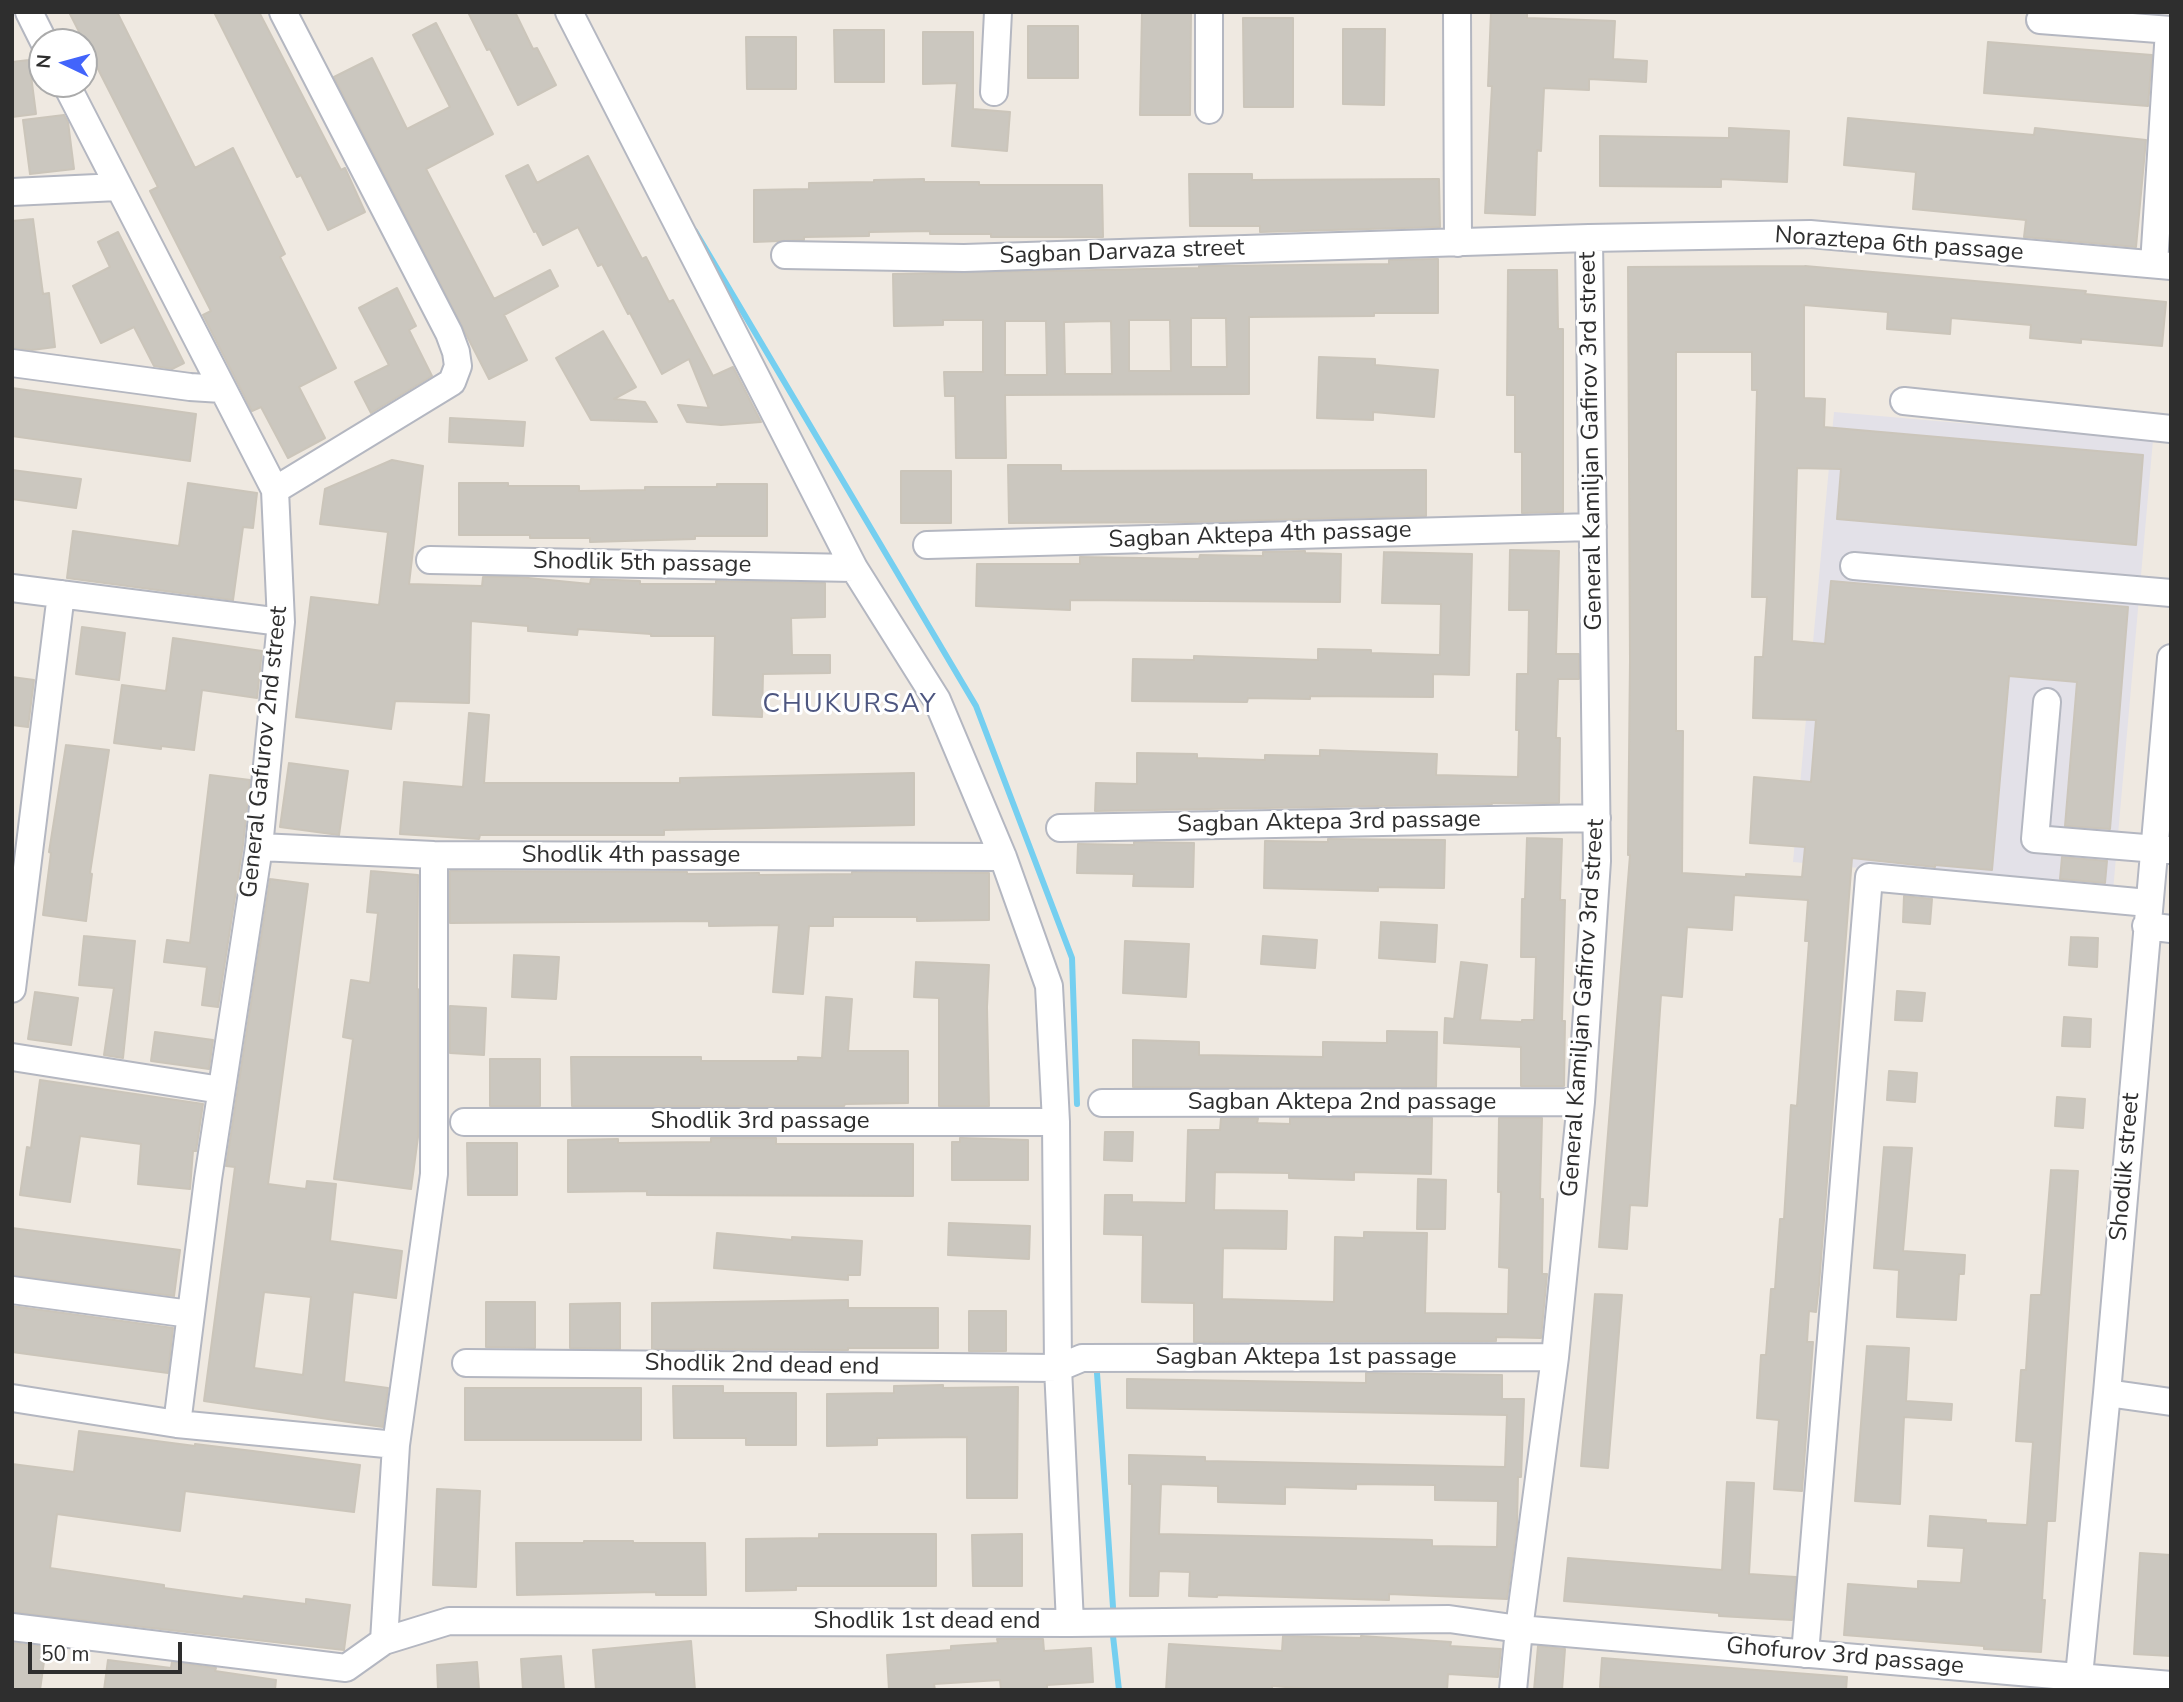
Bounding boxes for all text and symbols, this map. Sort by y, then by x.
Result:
north arrow [28,28,98,98]
text: N [31,53,58,70]
street label: Noraztepa 6th passage [1774,222,2024,268]
street label: Sagban Darvaza street [999,234,1245,272]
street label: General Kamiljan Gafirov 3rd street [1574,251,1610,631]
street label: Sagban Aktepa 4th passage [1108,516,1412,556]
street label: Shodlik 5th passage [533,548,751,580]
street label: General Gafurov 2nd street [235,605,295,899]
district label: CHUKURSAY [764,690,936,722]
street label: Sagban Aktepa 3rd passage [1177,806,1481,840]
street label: General Kamiljan Gafirov 3rd street [1556,818,1612,1198]
street label: Shodlik 4th passage [522,842,740,870]
street label: Sagban Aktepa 2nd passage [1188,1089,1496,1117]
street label: Shodlik street [2105,1092,2147,1242]
street label: Shodlik 3rd passage [651,1108,869,1136]
street label: Sagban Aktepa 1st passage [1156,1344,1456,1372]
street label: Shodlik 2nd dead end [644,1350,880,1382]
street label: Shodlik 1st dead end [814,1608,1040,1636]
scale bar [32,1628,186,1672]
street label: Ghofurov 3rd passage [1725,1632,1965,1682]
text: 50 m [41,1640,90,1668]

